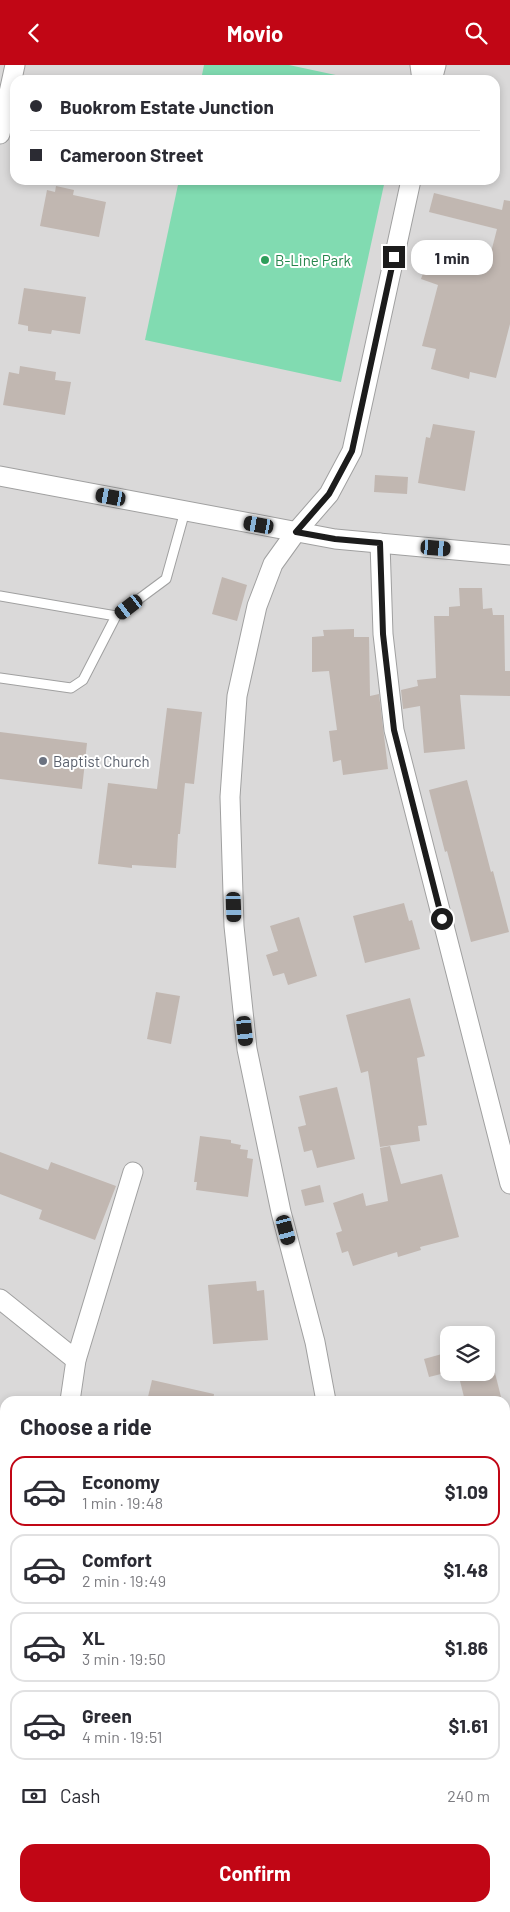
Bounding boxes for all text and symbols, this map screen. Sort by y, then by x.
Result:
icon: back [20,19,48,47]
icon: search [462,19,490,47]
text: Movio [227,20,283,46]
text: Buokrom Estate Junction [60,95,274,118]
text: Cameroon Street [60,143,203,166]
callout: 1 min [412,239,494,275]
route end [383,246,405,268]
text: 1 min [434,248,470,267]
place label: B-Line Park [275,251,352,269]
marker: B-Line Park [259,254,271,266]
car [94,487,127,507]
car [242,515,275,535]
car [420,539,451,557]
car [112,592,145,622]
place label: Baptist Church [53,752,150,770]
marker: Baptist Church [37,755,49,767]
car [225,892,242,922]
route start [431,908,453,930]
car [235,1015,254,1047]
car [274,1214,297,1246]
map controls [440,1326,495,1381]
button: layers [440,1326,495,1381]
text: Choose a ride [20,1413,152,1439]
icon: car [22,1469,67,1514]
text: Economy [82,1470,160,1493]
text: $1.09 [445,1480,488,1503]
text: 1 min · 19:48 [82,1493,163,1512]
icon: car [22,1547,67,1592]
text: Comfort [82,1548,152,1571]
text: $1.48 [444,1558,488,1581]
text: 2 min · 19:49 [82,1571,166,1590]
icon: car [22,1625,67,1670]
text: XL [82,1626,105,1649]
text: $1.86 [445,1636,488,1659]
text: 3 min · 19:50 [82,1649,166,1668]
icon: car [22,1703,67,1748]
text: Green [82,1704,132,1727]
text: $1.61 [448,1714,488,1737]
text: 4 min · 19:51 [82,1727,162,1746]
icon: cash [20,1782,48,1810]
text: Cash [60,1784,101,1807]
text: 240 m [447,1786,490,1805]
button: Confirm [20,1844,490,1902]

